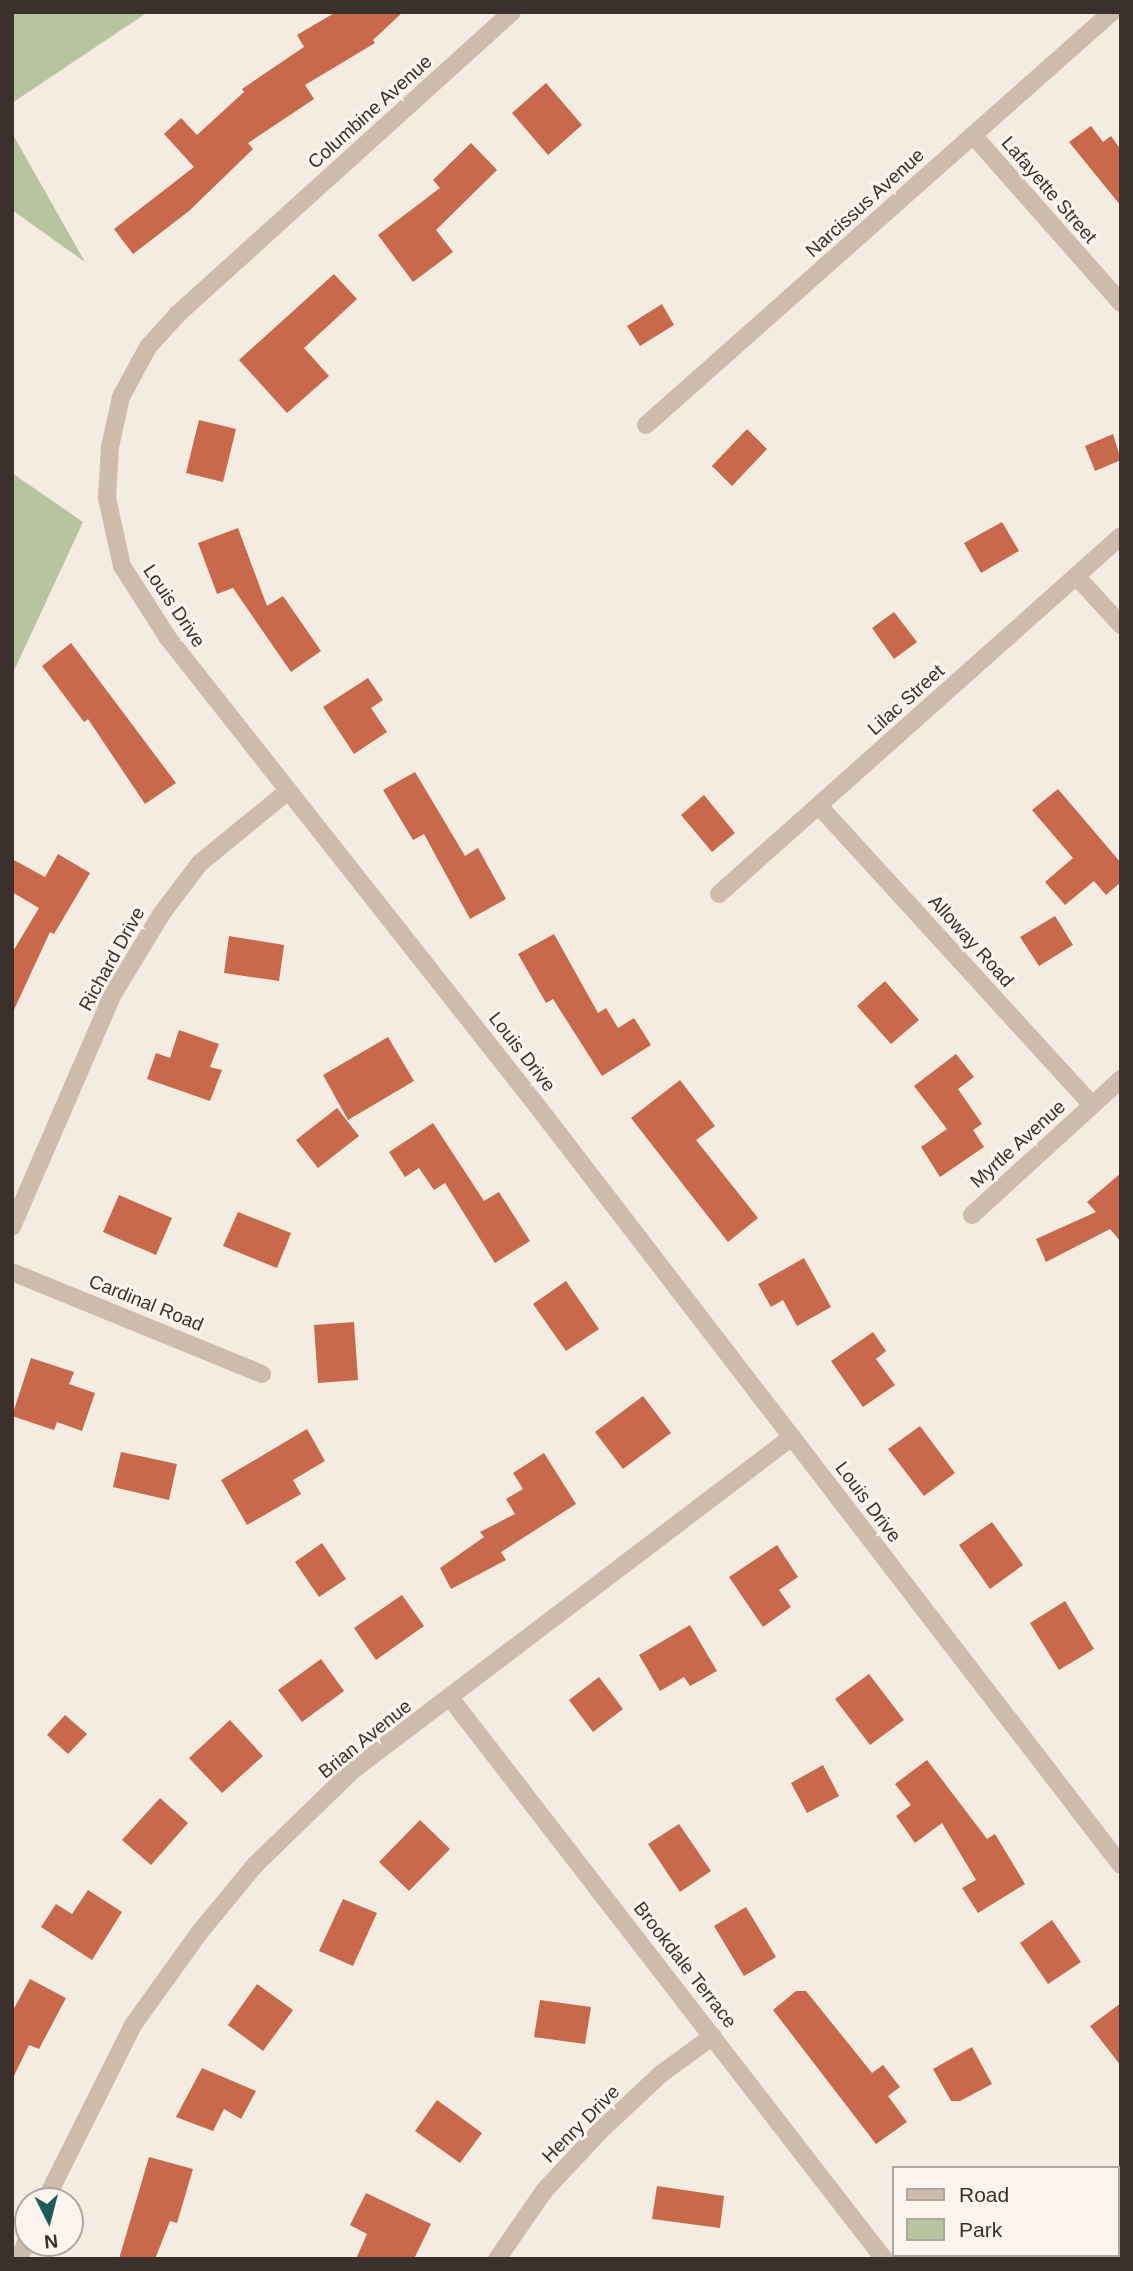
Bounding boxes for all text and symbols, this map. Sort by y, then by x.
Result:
street label: Columbine Avenue [303,50,437,174]
street label: Lafayette Street [996,132,1102,248]
street label: Narcissus Avenue [801,143,929,263]
street label: Louis Drive [138,560,210,652]
street label: Lilac Street [863,660,949,740]
street label: Alloway Road [924,890,1018,992]
street label: Richard Drive [74,903,150,1015]
street label: Louis Drive [484,1008,560,1096]
street label: Myrtle Avenue [965,1095,1071,1193]
street label: Cardinal Road [85,1270,207,1336]
street label: Louis Drive [830,1457,906,1547]
street label: Brian Avenue [314,1694,416,1784]
street label: Brookdale Terrace [629,1897,741,2033]
street label: Henry Drive [537,2080,625,2168]
legend [892,2166,1119,2257]
text: Road [959,2183,1009,2206]
north arrow [14,2187,84,2257]
text: Park [959,2218,1002,2241]
text: N [43,2230,59,2253]

